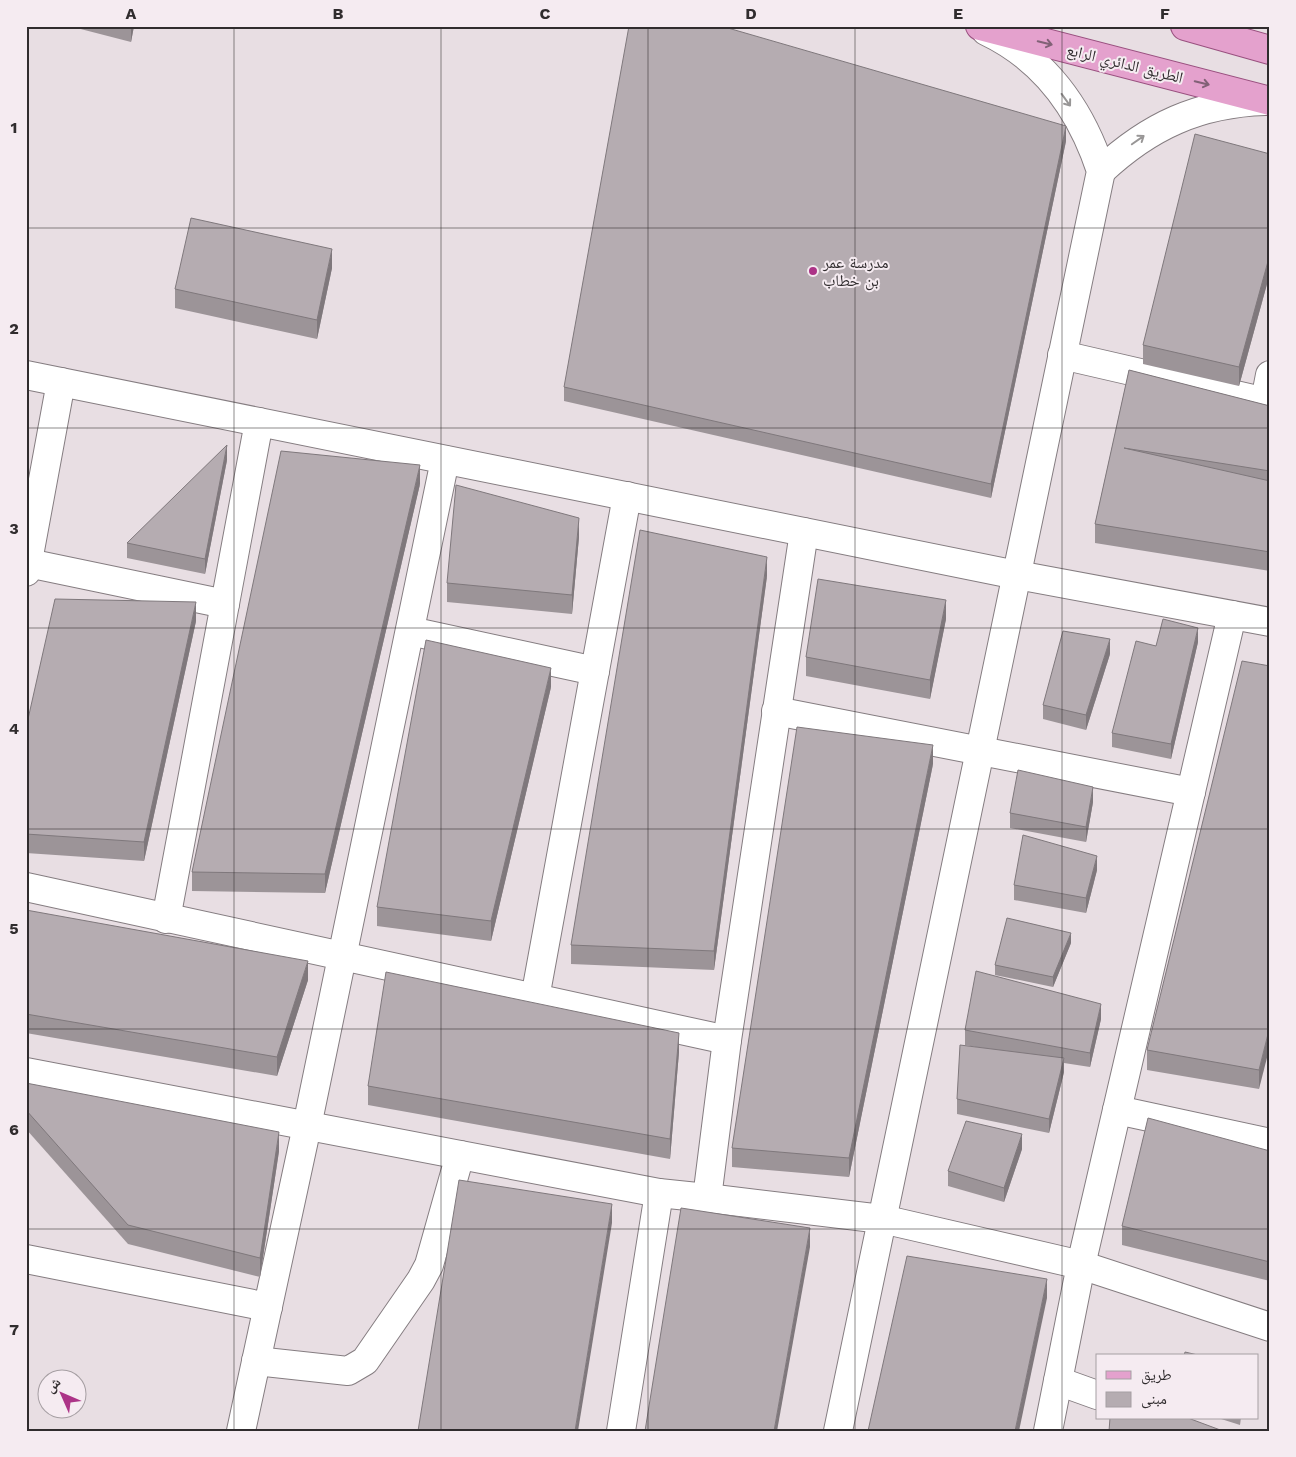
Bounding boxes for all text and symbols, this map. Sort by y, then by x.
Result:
text: A [126,4,137,23]
text: B [333,4,344,23]
text: C [540,4,551,23]
text: D [745,4,757,23]
text: E [953,4,963,23]
text: F [1160,4,1170,23]
one-way arrow [1036,39,1052,48]
street label: الطريق الدائري الرابع [1064,40,1185,90]
one-way arrow [1193,79,1209,88]
one-way arrow [1061,93,1072,106]
text: 1 [11,118,17,137]
one-way arrow [1131,135,1145,145]
place label: مدرسة عمر بن خطاب [822,253,888,291]
marker: مدرسة عمر بن خطاب [807,265,819,277]
text: 2 [9,319,19,338]
text: 3 [9,519,19,538]
text: 4 [9,719,19,738]
text: 5 [9,919,19,938]
text: 6 [9,1120,19,1139]
text: 7 [9,1320,19,1339]
legend [1096,1354,1258,1420]
text: طريق [1141,1366,1172,1385]
north arrow [38,1370,88,1420]
text: ش [42,1374,65,1396]
text: مبنى [1141,1390,1167,1409]

